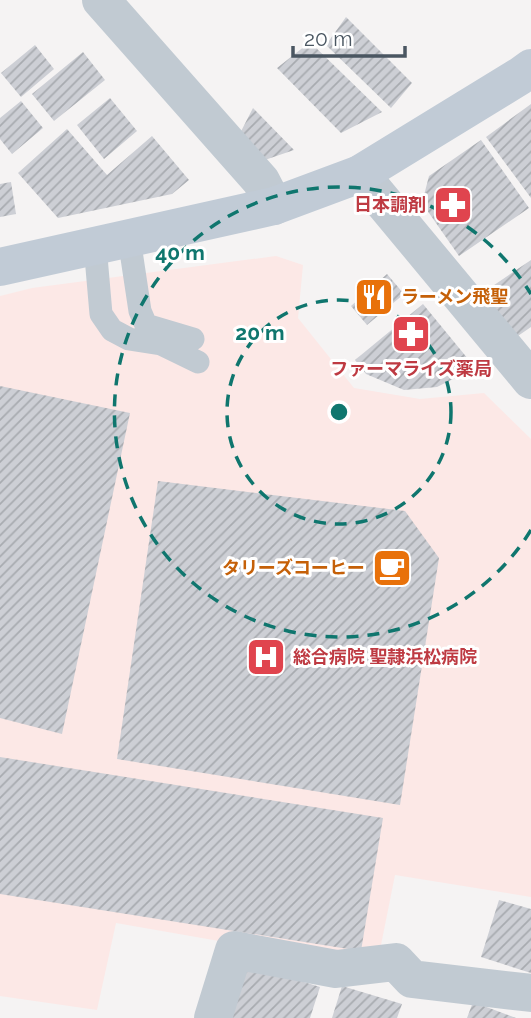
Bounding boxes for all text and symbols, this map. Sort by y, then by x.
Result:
scale bar [293,14,405,58]
text: 20 m [304,26,352,51]
pharmacy icon: 日本調剤 [432,184,474,226]
place label: 日本調剤 [354,194,426,215]
text: 40 m [155,240,205,265]
restaurant icon: ラーメン飛聖 [353,276,395,318]
place label: ラーメン飛聖 [401,286,508,307]
pharmacy icon: ファーマライズ薬局 [390,313,432,355]
text: 20 m [235,320,285,345]
place label: ファーマライズ薬局 [330,358,492,379]
centre of rings [327,400,351,424]
cafe icon: タリーズコーヒー [371,547,413,589]
place label: タリーズコーヒー [222,557,365,578]
hospital icon: 総合病院 聖隷浜松病院 [245,636,287,678]
place label: 総合病院 聖隷浜松病院 [293,646,477,667]

